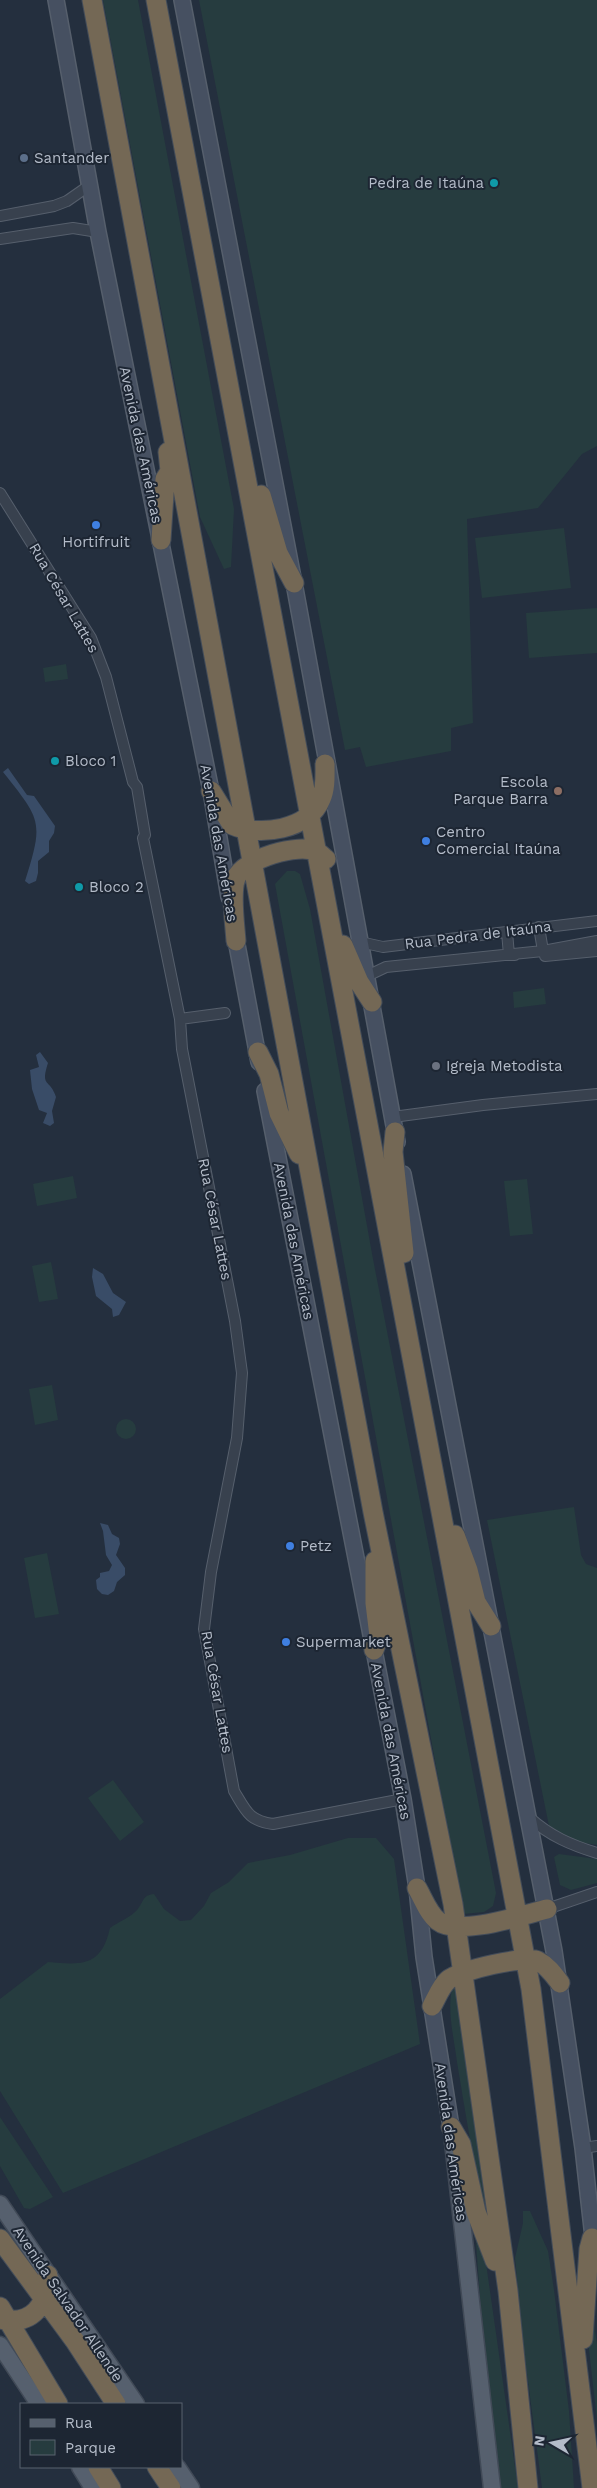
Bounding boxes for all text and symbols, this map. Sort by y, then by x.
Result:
place label: Santander [34,149,109,167]
marker: Santander [18,152,30,164]
place label: Pedra de Itaúna [368,174,485,192]
marker: Pedra de Itaúna [488,177,500,189]
street label: Avenida das Américas [116,365,166,525]
marker: Hortifruit [90,519,102,531]
place label: Hortifruit [62,533,130,551]
street label: Rua César Lattes [25,540,103,656]
place label: Bloco 1 [65,752,116,770]
marker: Bloco 1 [49,755,61,767]
street label: Avenida das Américas [196,763,242,923]
place label: Escola Parque Barra [453,773,549,808]
marker: Escola Parque Barra [552,785,564,797]
place label: Centro Comercial Itaúna [436,823,561,858]
marker: Centro Comercial Itaúna [420,835,432,847]
place label: Bloco 2 [89,878,144,896]
marker: Bloco 2 [73,881,85,893]
street label: Rua Pedra de Itaúna [403,917,553,953]
place label: Igreja Metodista [446,1057,563,1075]
marker: Igreja Metodista [430,1060,442,1072]
street label: Rua César Lattes [194,1156,236,1282]
street label: Avenida das Américas [270,1161,318,1321]
place label: Petz [300,1537,332,1555]
marker: Petz [284,1540,296,1552]
street label: Rua César Lattes [197,1629,237,1755]
place label: Supermarket [296,1633,392,1651]
marker: Supermarket [280,1636,292,1648]
street label: Avenida das Américas [367,1661,415,1821]
street label: Avenida das Américas [431,2062,471,2223]
street label: Avenida Salvador Allende [9,2223,127,2385]
legend [20,2403,182,2468]
text: Rua [65,2414,93,2432]
north arrow [527,2418,577,2468]
text: N [530,2435,548,2447]
text: Parque [65,2439,116,2457]

